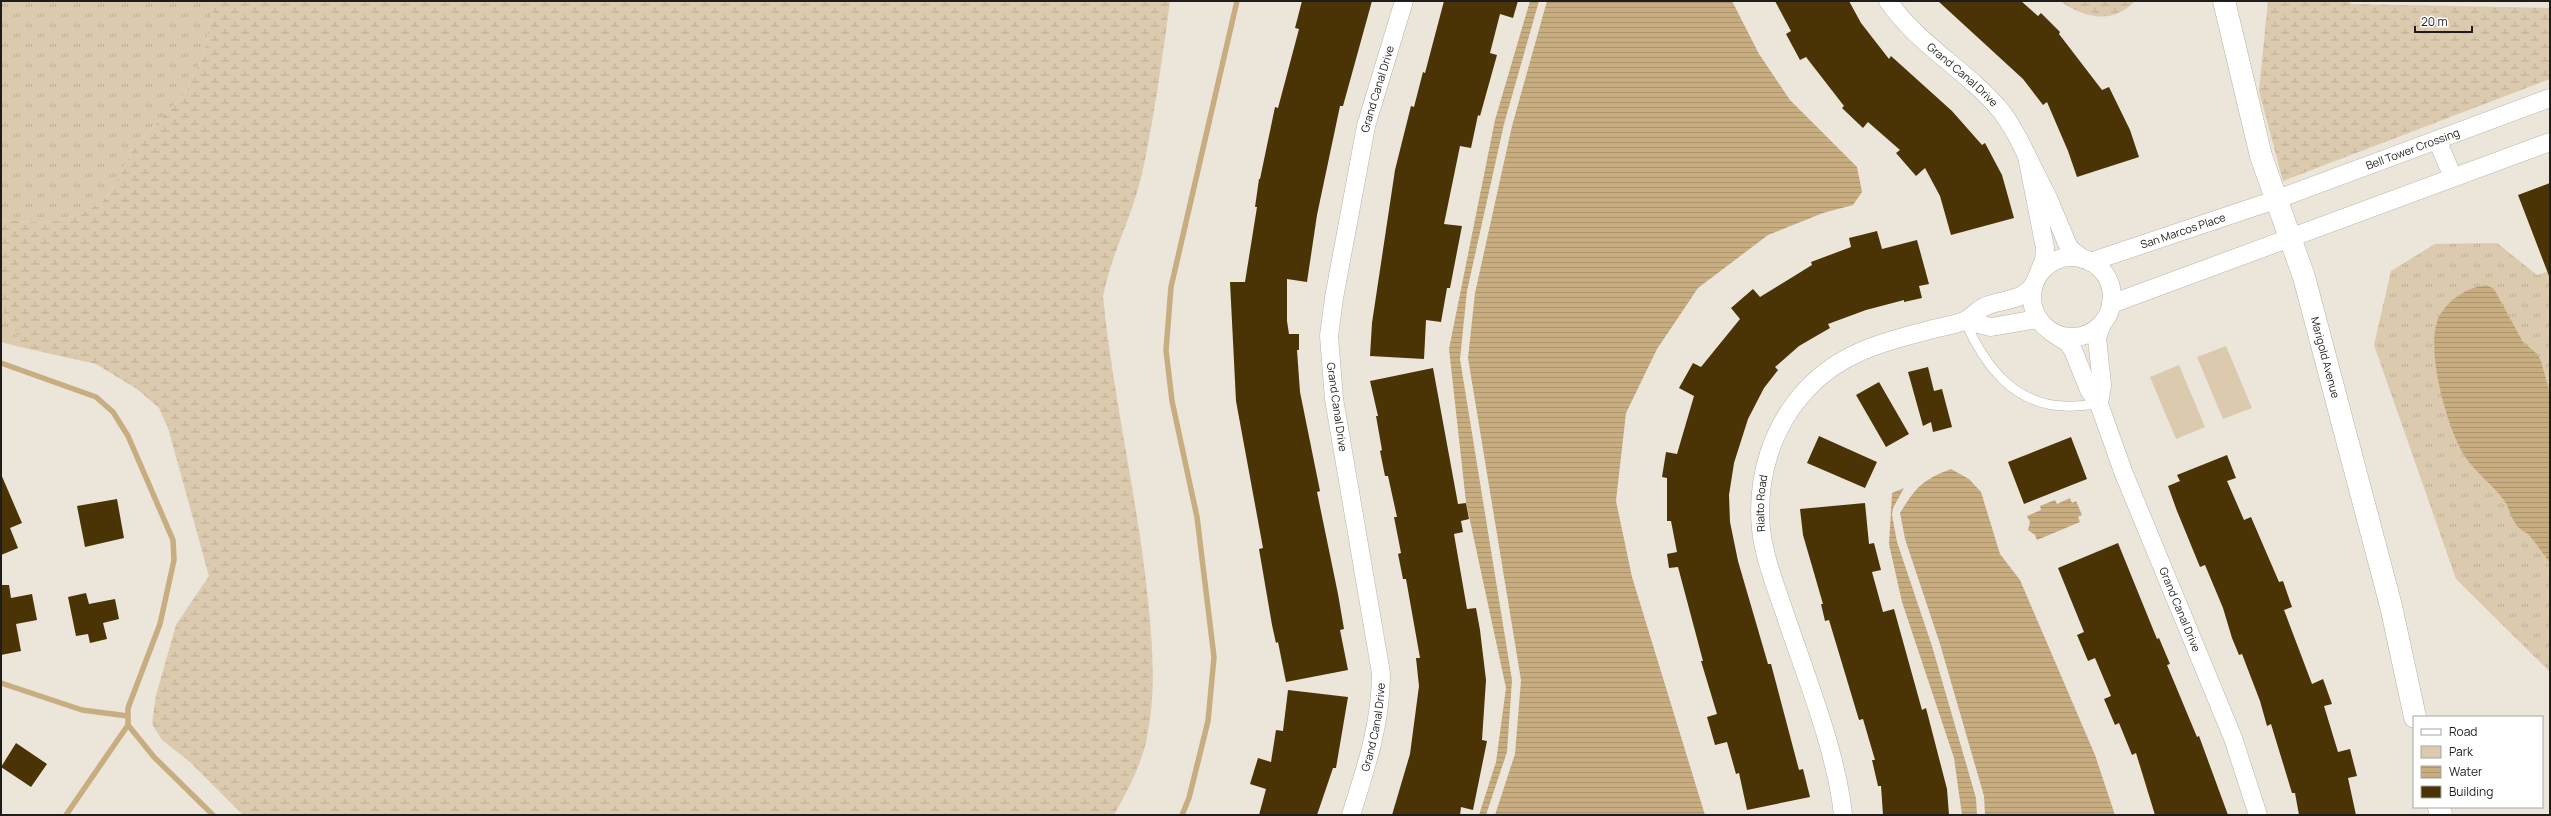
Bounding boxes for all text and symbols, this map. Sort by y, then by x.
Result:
scale bar [2415,8,2472,34]
text: 20 m [2421,13,2448,30]
street label: Grand Canal Drive [1924,39,2002,110]
street label: Grand Canal Drive [1357,43,1397,133]
street label: Bell Tower Crossing [2364,124,2461,173]
street label: San Marcos Place [2138,209,2228,252]
street label: Marigold Avenue [2308,315,2344,400]
street label: Grand Canal Drive [1324,361,1351,453]
street label: Rialto Road [1752,473,1770,532]
street label: Grand Canal Drive [2156,565,2205,654]
street label: Grand Canal Drive [1357,682,1388,773]
legend [2413,716,2543,808]
text: Road [2449,723,2477,740]
text: Park [2449,743,2474,760]
text: Water [2449,763,2483,780]
text: Building [2449,783,2493,800]

